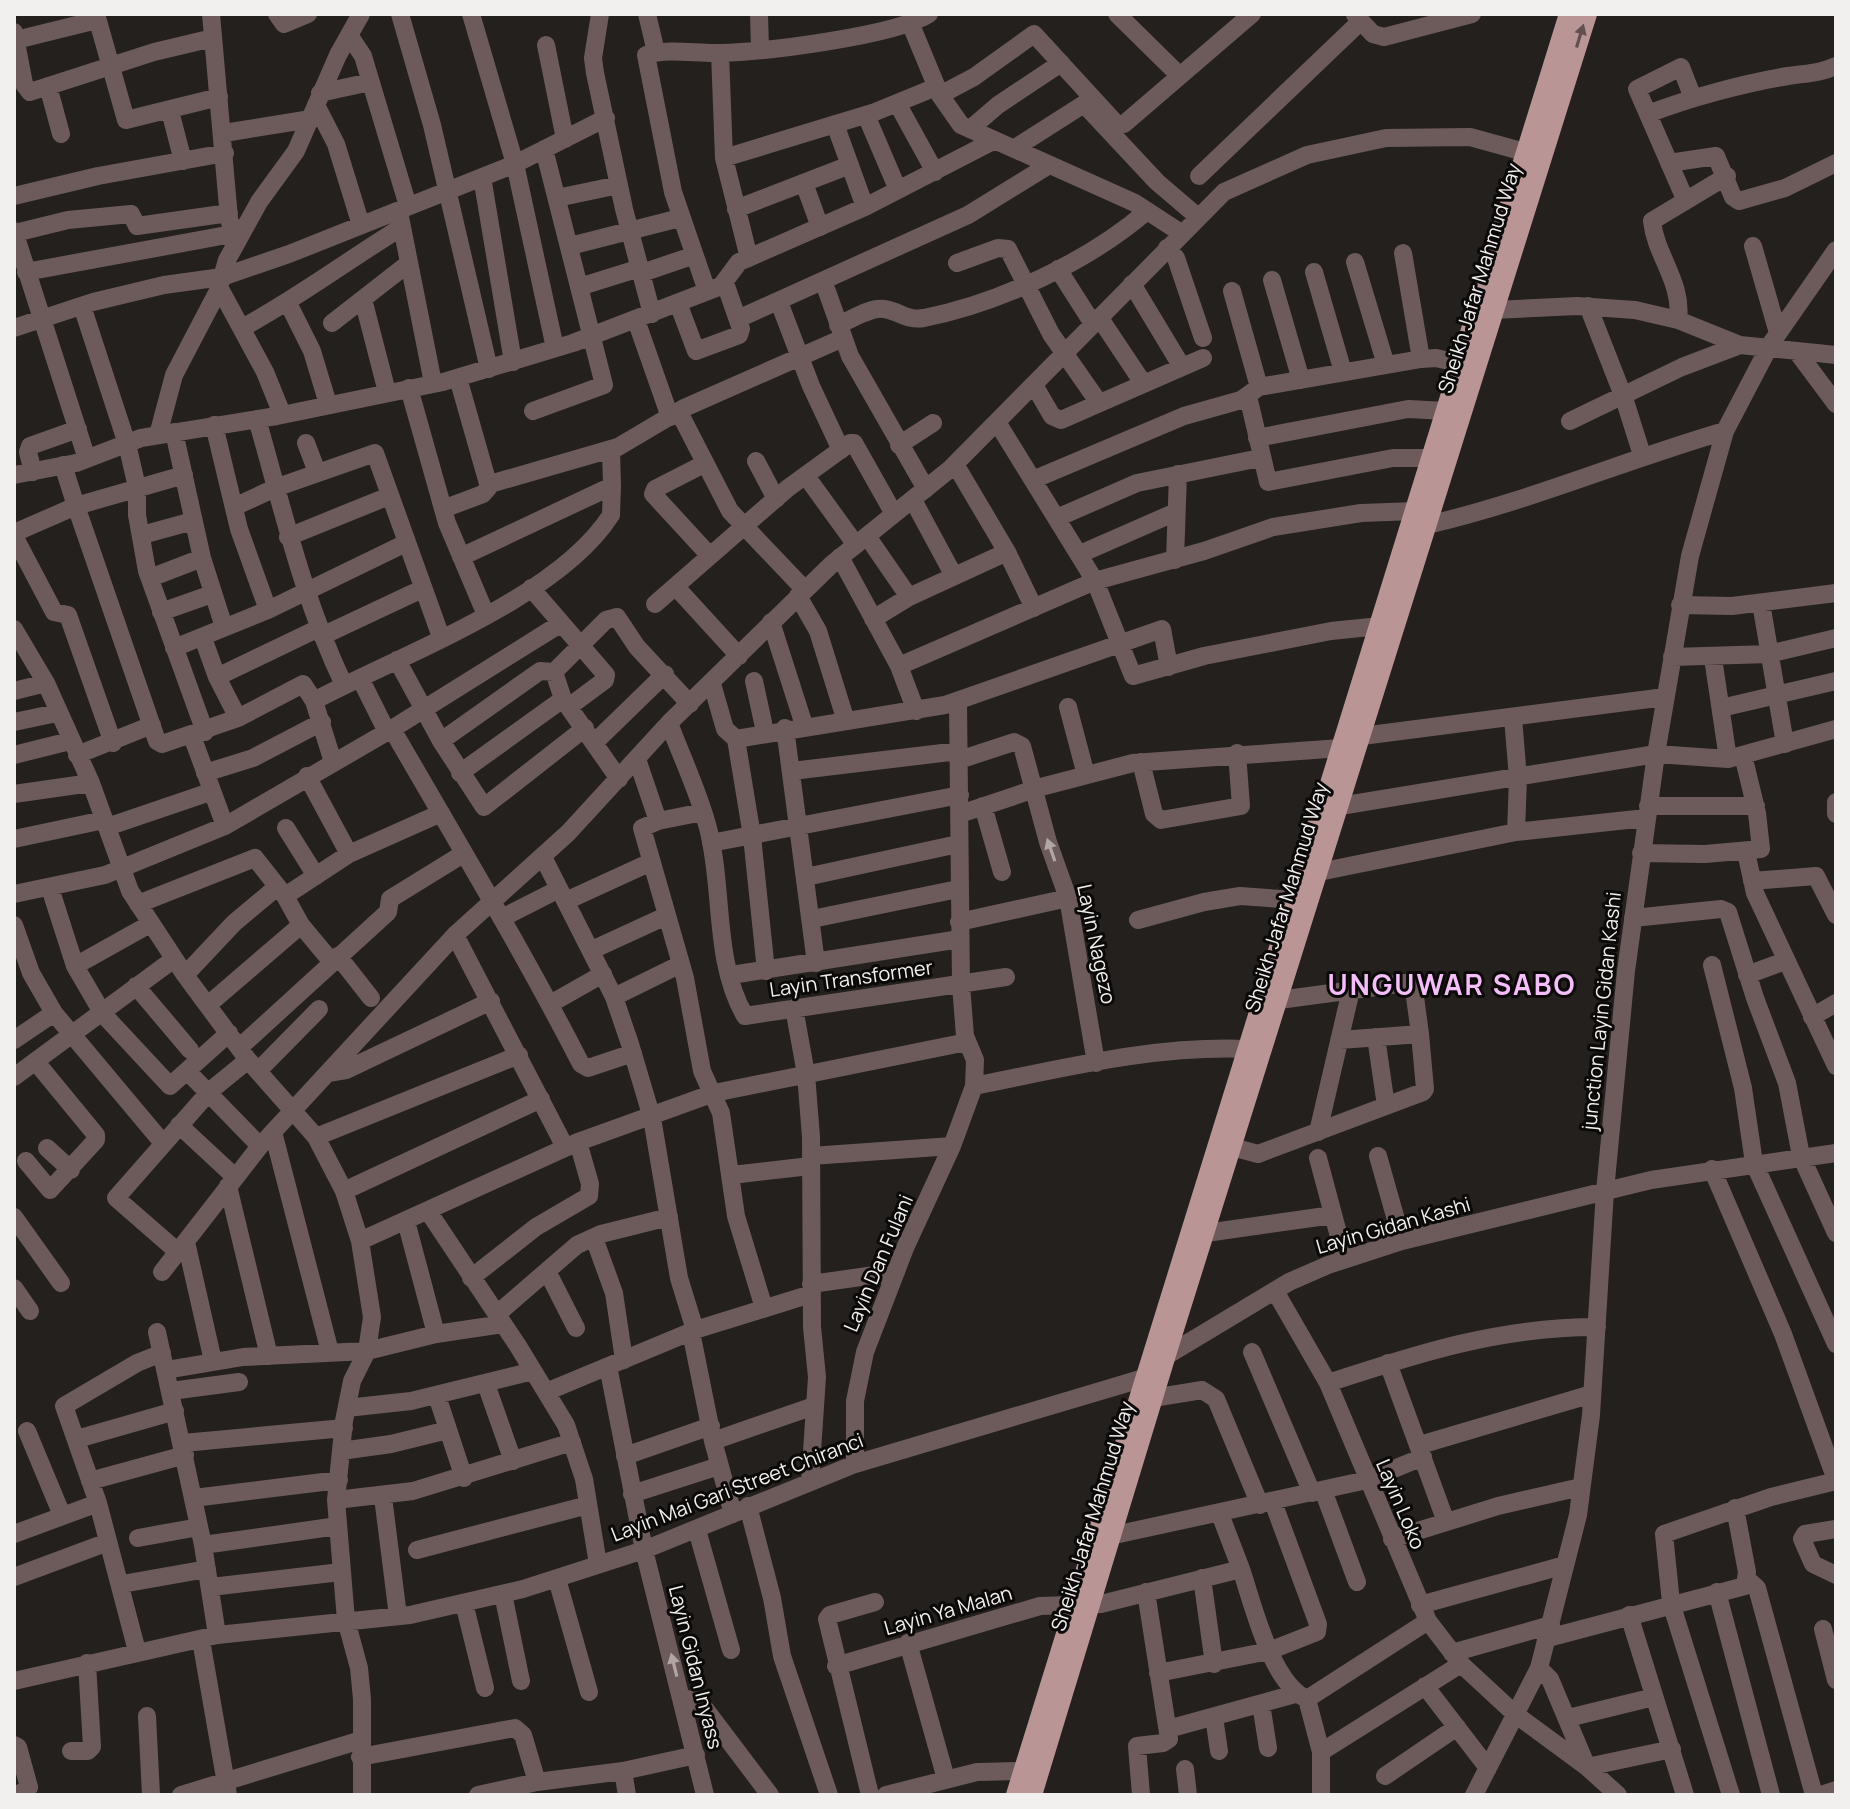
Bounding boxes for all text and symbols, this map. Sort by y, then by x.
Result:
one-way arrow [1574,24,1587,48]
street label: Sheikh Jafar Mahmud Way [1431,159,1527,396]
street label: Sheikh Jafar Mahmud Way [1238,778,1334,1015]
one-way arrow [1044,838,1056,862]
street label: Layin Nagezo [1071,882,1123,1007]
street label: junction Layin Gidan Kashi [1575,890,1627,1133]
street label: Layin Transformer [768,953,934,1003]
district label: UNGUWAR SABO [1328,965,1576,1003]
street label: Layin Dan Fulani [837,1190,919,1336]
street label: Layin Gidan Kashi [1313,1190,1473,1260]
street label: Sheikh Jafar Mahmud Way [1044,1397,1140,1634]
street label: Layin Mai Gari Street Chiranci [607,1426,867,1548]
street label: Layin Loko [1370,1455,1432,1553]
street label: Layin Ya Malan [881,1579,1015,1641]
street label: Layin Gidan Inyass [663,1582,729,1752]
one-way arrow [667,1652,679,1677]

